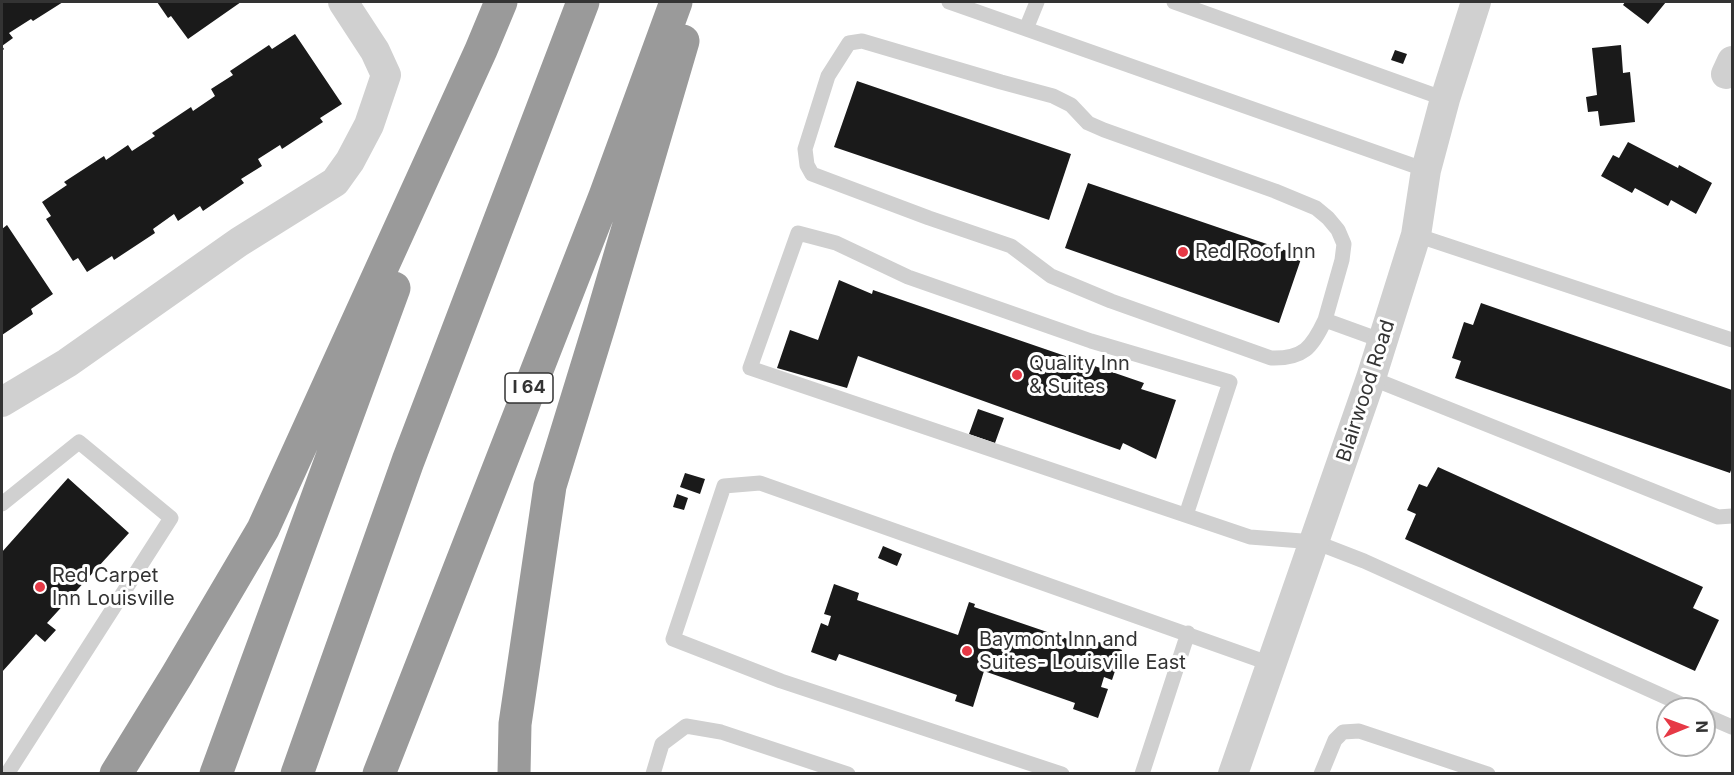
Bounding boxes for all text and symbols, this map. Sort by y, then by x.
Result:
place label: Red Roof Inn [1195,240,1316,264]
marker: Red Roof Inn [1176,245,1190,259]
street label: Blairwood Road [1332,317,1400,465]
place label: Quality Inn & Suites [1029,352,1130,399]
marker: Quality Inn & Suites [1010,368,1024,382]
road number: I 64 [505,373,553,403]
place label: Red Carpet Inn Louisville [52,564,175,611]
marker: Red Carpet Inn Louisville [33,580,47,594]
place label: Baymont Inn and Suites- Louisville East [979,628,1186,675]
marker: Baymont Inn and Suites- Louisville East [960,644,974,658]
north arrow [1656,697,1716,757]
text: N [1692,720,1712,733]

